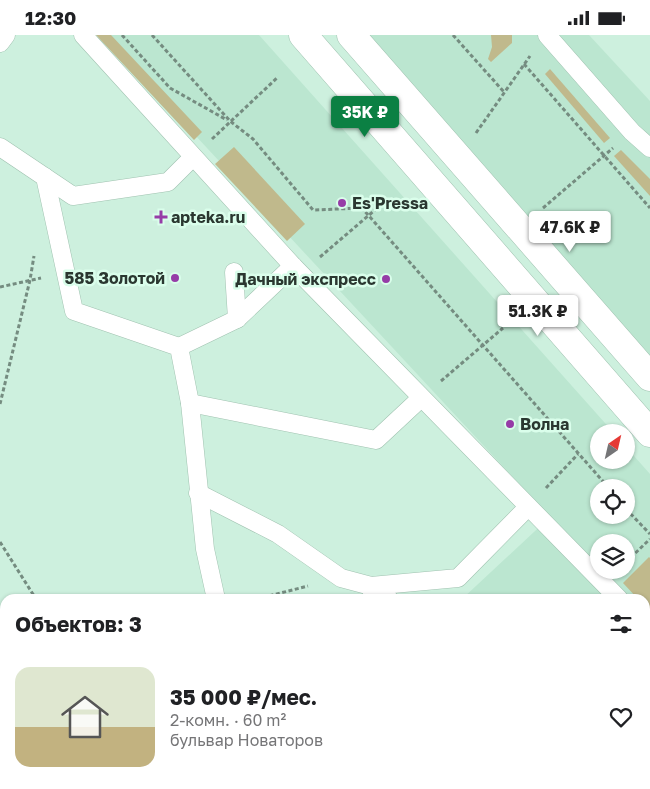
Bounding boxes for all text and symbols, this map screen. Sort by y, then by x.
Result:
text: 12:30 [25,6,76,29]
pin: 35K ₽ [330,96,400,138]
text: 35K ₽ [342,102,388,122]
place label: Es'Pressa [352,193,428,213]
marker: Es'Pressa [336,197,348,209]
place label: apteka.ru [171,207,245,227]
marker: apteka.ru [155,211,167,223]
pin: 47.6K ₽ [524,211,616,253]
text: 47.6K ₽ [540,217,600,237]
place label: 585 Золотой [65,268,165,288]
place label: Дачный экспресс [235,269,376,289]
marker: 585 Золотой [169,272,181,284]
marker: Дачный экспресс [380,273,392,285]
pin: 51.3K ₽ [492,295,584,337]
text: 51.3K ₽ [508,301,568,321]
place label: Волна [520,414,569,434]
marker: Волна [504,418,516,430]
north arrow [590,424,635,469]
map controls [590,424,635,579]
button: locate [590,479,635,524]
button: layers [590,534,635,579]
icon: filters [607,610,635,638]
text: Объектов: 3 [15,611,142,637]
text: 35 000 ₽/мес. [170,684,317,710]
icon: home [55,687,115,747]
icon: heart [607,703,635,731]
text: 2-комн. · 60 m² [170,710,286,730]
text: бульвар Новаторов [170,730,323,750]

